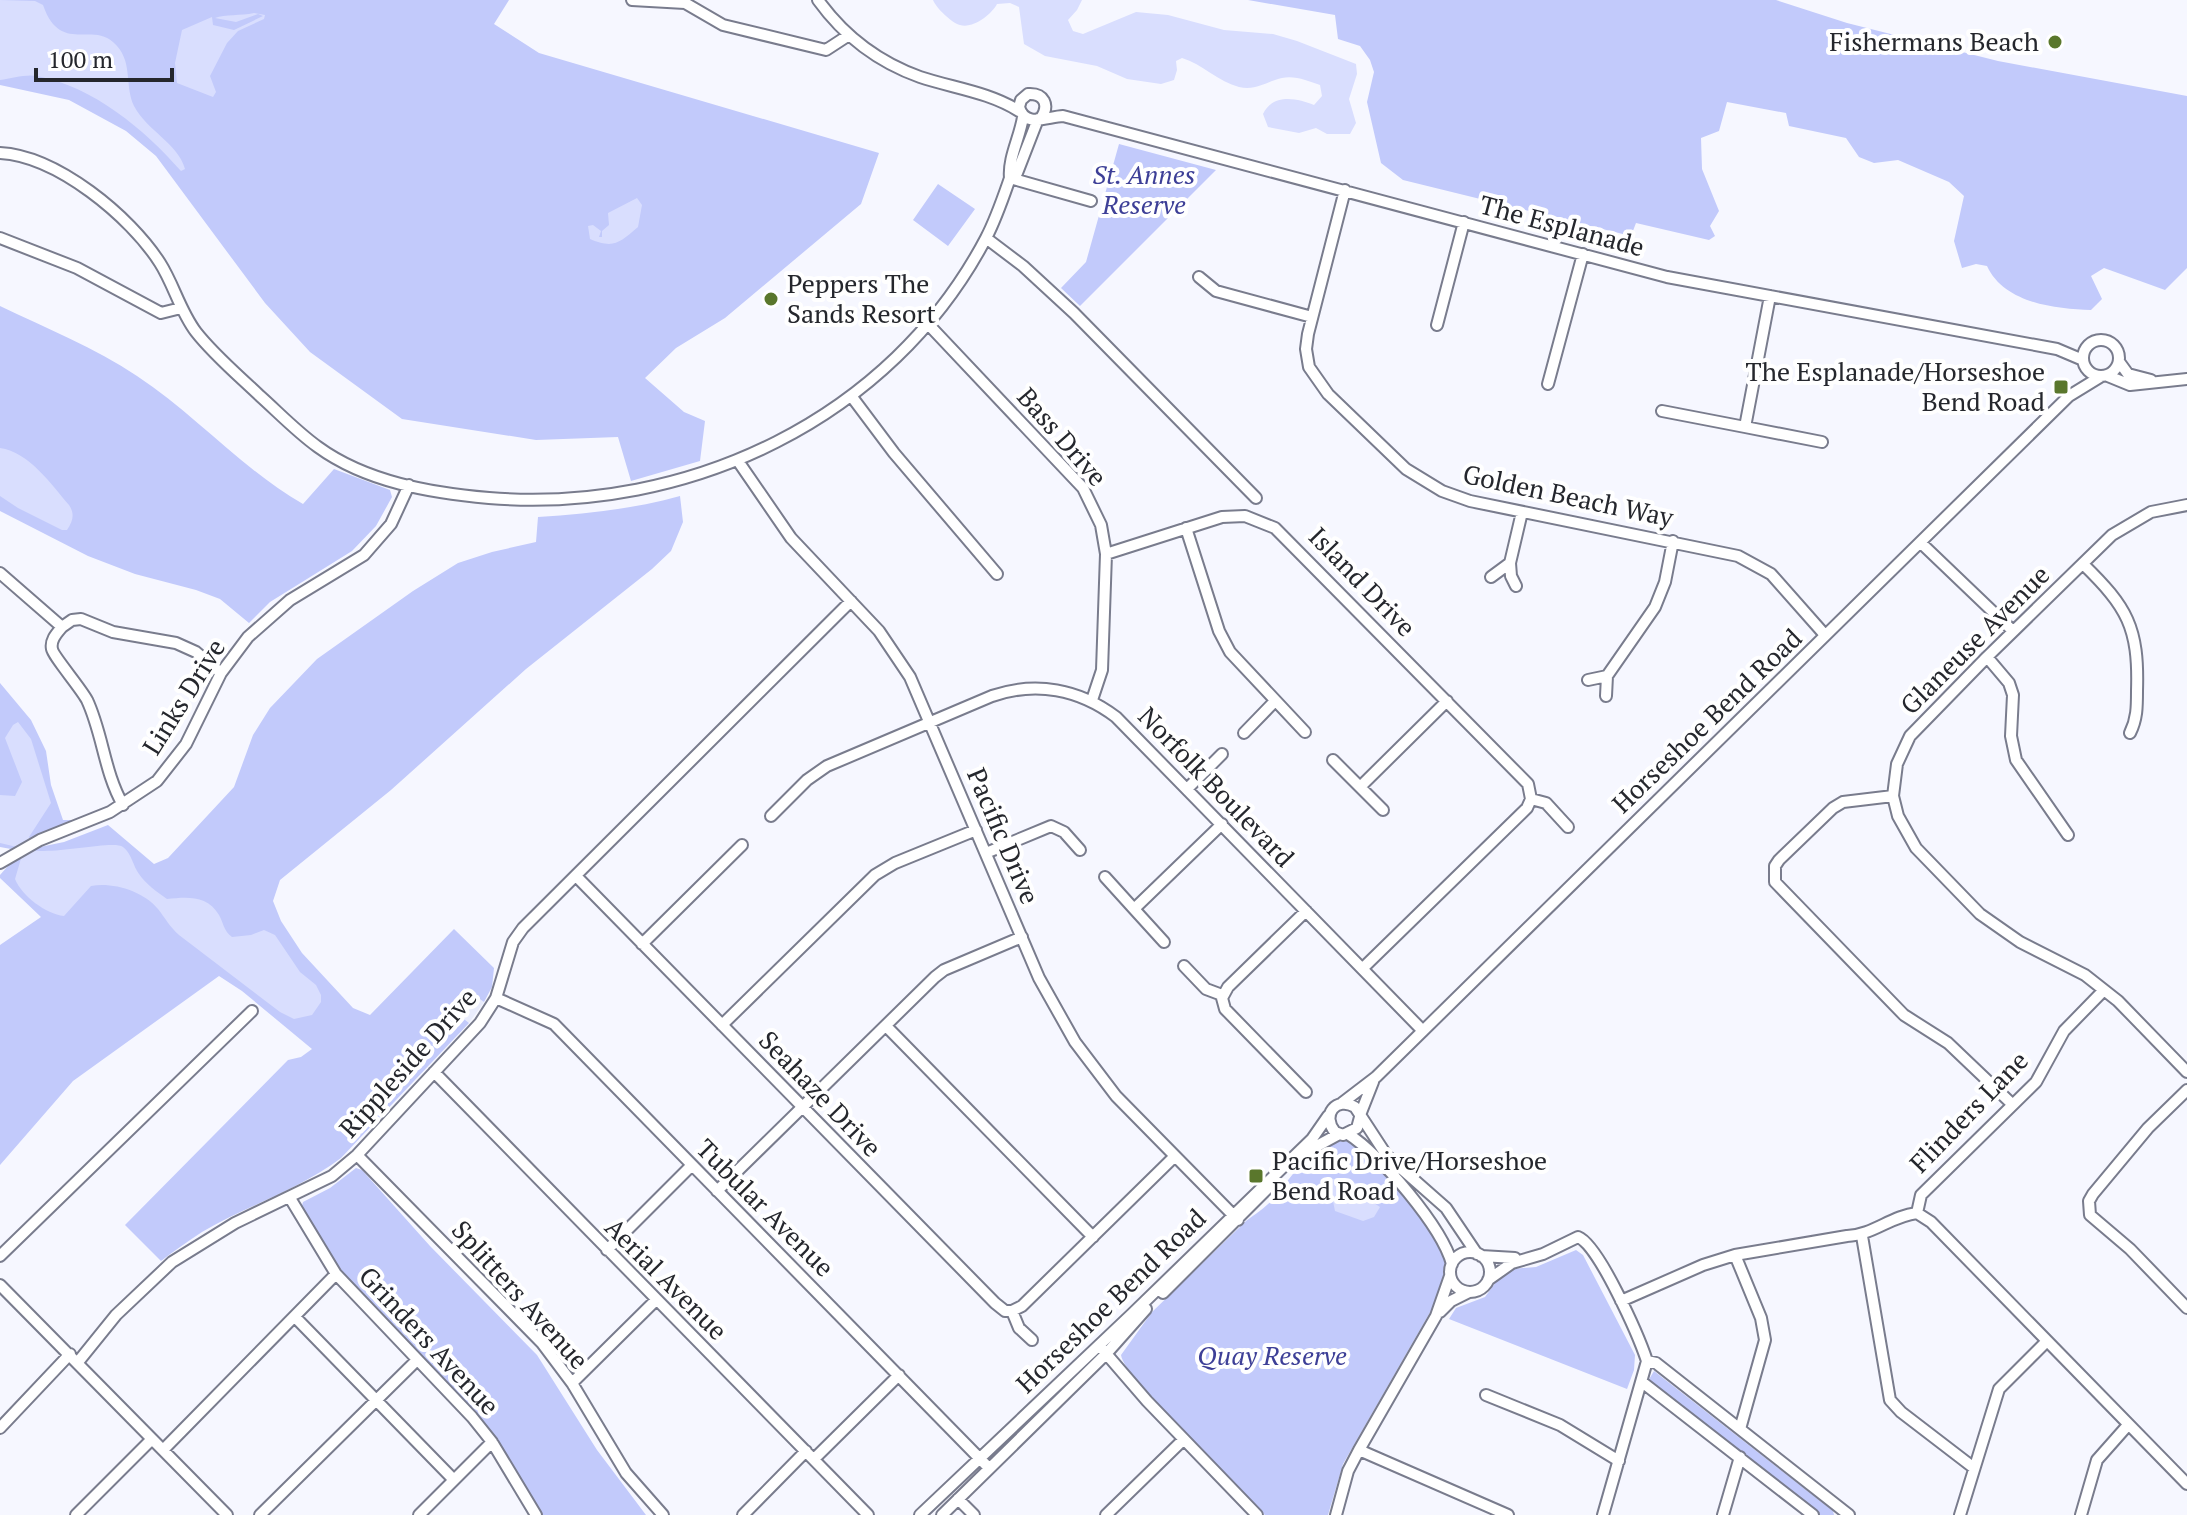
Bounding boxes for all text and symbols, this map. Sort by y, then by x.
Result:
place label: Fishermans Beach [1829,24,2039,58]
scale bar [36,32,172,82]
marker: Fishermans Beach [2046,33,2064,51]
text: 100 m [48,43,113,75]
park label: St. Annes Reserve [1093,157,1196,221]
street label: The Esplanade [1476,187,1648,263]
place label: Peppers The Sands Resort [787,266,936,330]
marker: Peppers The Sands Resort [762,290,780,308]
place label: The Esplanade/Horseshoe Bend Road [1746,354,2045,418]
marker: The Esplanade/Horseshoe Bend Road [2052,378,2070,396]
street label: Bass Drive [1011,380,1115,493]
street label: Golden Beach Way [1460,456,1677,534]
street label: Island Drive [1302,519,1423,643]
street label: Glaneuse Avenue [1892,557,2056,721]
street label: Horseshoe Bend Road [1604,621,1808,820]
street label: Links Drive [134,632,232,761]
street label: Norfolk Boulevard [1131,699,1302,874]
street label: Pacific Drive [960,762,1048,909]
street label: Rippleside Drive [331,980,483,1144]
street label: Seahaze Drive [752,1023,889,1163]
street label: Flinders Lane [1902,1043,2035,1179]
street label: Tubular Avenue [690,1131,842,1283]
place label: Pacific Drive/Horseshoe Bend Road [1272,1143,1547,1207]
marker: Pacific Drive/Horseshoe Bend Road [1247,1167,1265,1185]
street label: Horseshoe Bend Road [1008,1201,1212,1400]
street label: Aerial Avenue [598,1210,735,1347]
street label: Splitters Avenue [445,1213,597,1376]
street label: Grinders Avenue [352,1259,507,1422]
park label: Quay Reserve [1197,1338,1347,1372]

